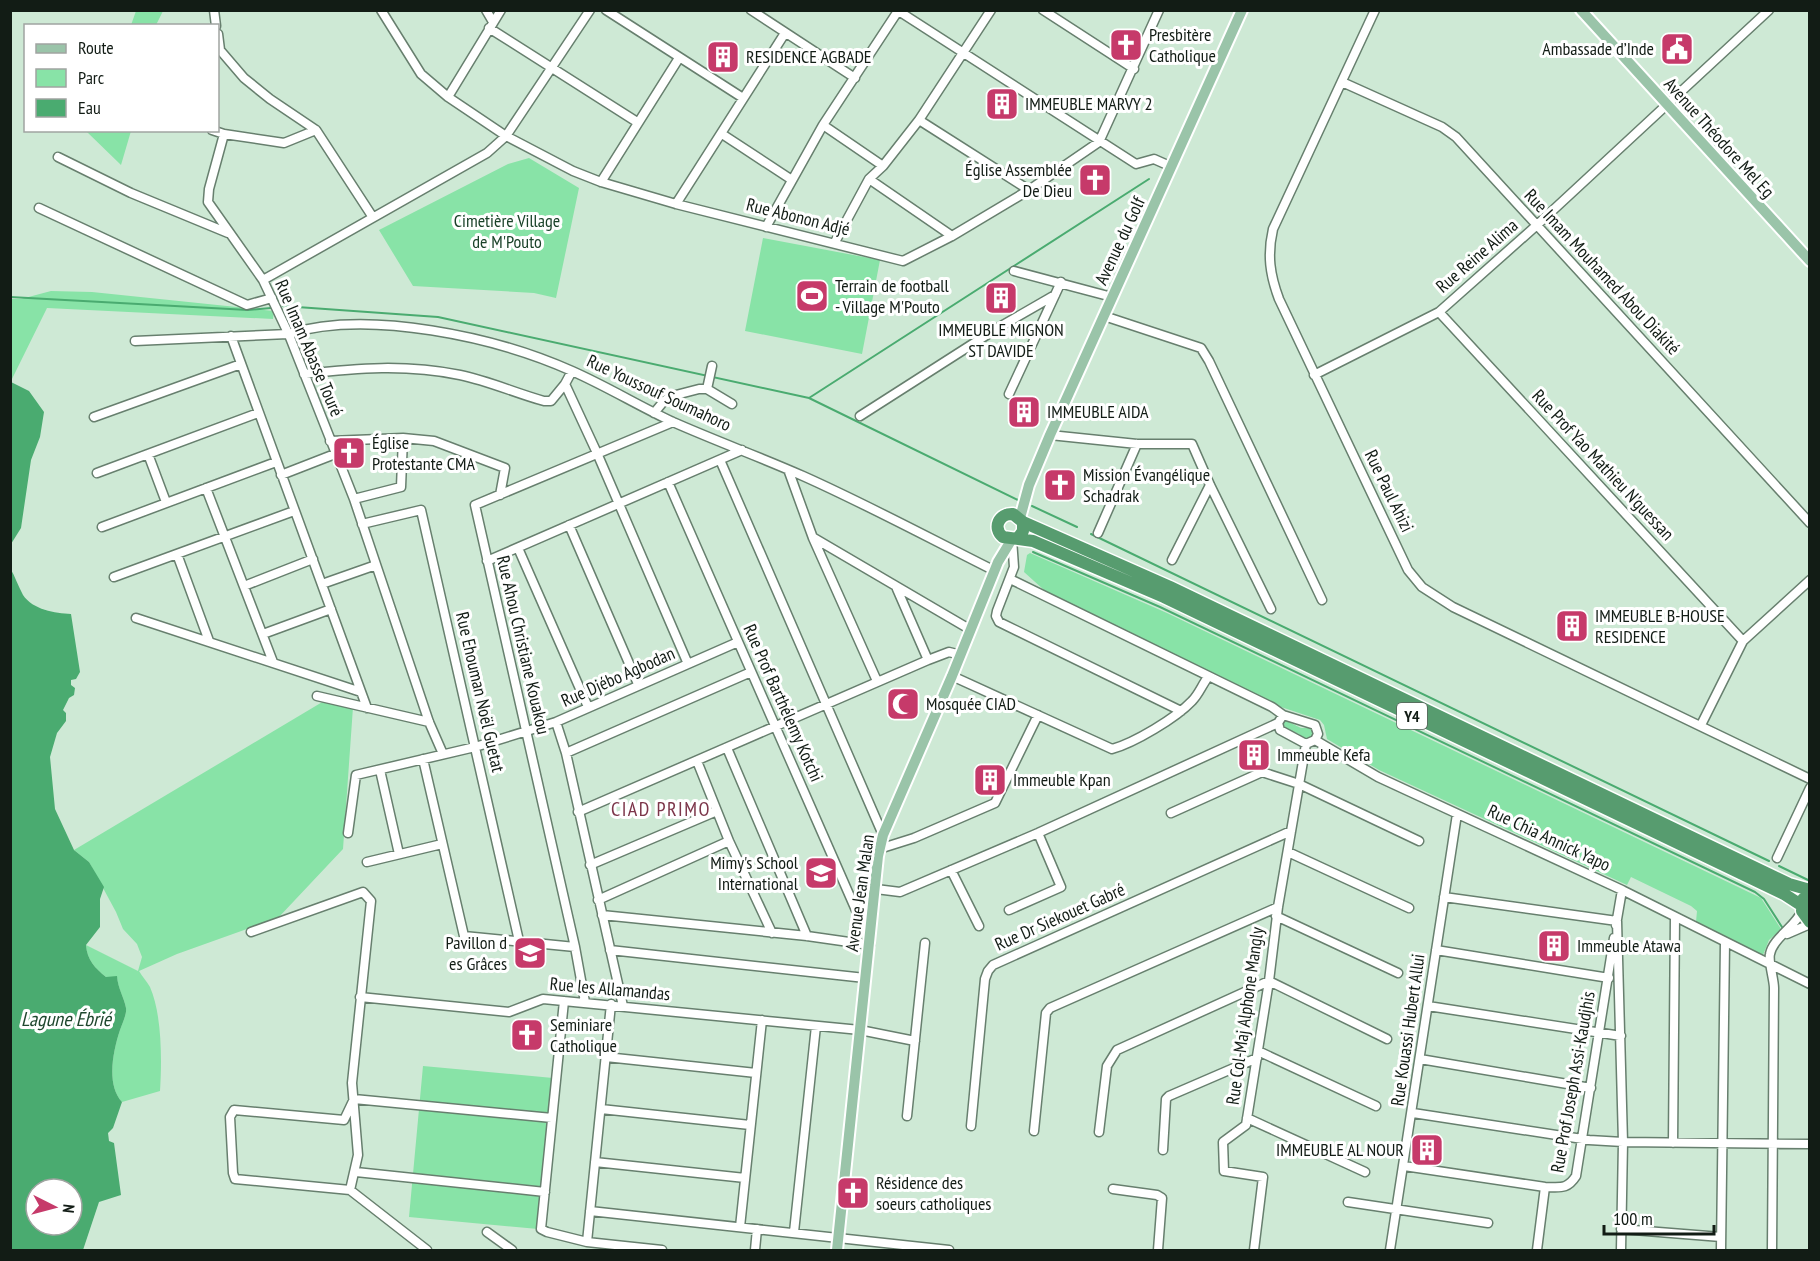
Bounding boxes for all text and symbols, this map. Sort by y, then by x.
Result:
place label: Presbitère Catholique [1149,23,1216,67]
legend [24,24,219,132]
church icon: Presbitère Catholique [1108,27,1144,63]
public building icon: Ambassade d’Inde [1659,31,1695,67]
text: Route [78,36,114,59]
place label: Ambassade d’Inde [1542,37,1654,60]
building icon: RESIDENCE AGBADE [705,39,741,75]
place label: RESIDENCE AGBADE [746,45,872,68]
text: Parc [78,66,105,89]
street label: Avenue Théodore Mel Eg [1659,73,1779,203]
building icon: IMMEUBLE MARVY 2 [984,86,1020,122]
place label: IMMEUBLE MARVY 2 [1025,92,1153,115]
text: Eau [78,96,101,119]
place label: Église Assemblée De Dieu [965,158,1072,202]
church icon: Église Assemblée De Dieu [1077,162,1113,198]
street label: Rue Imam Mouhamed Abou Diakité [1520,184,1685,359]
street label: Avenue du Golf [1089,192,1150,288]
street label: Rue Abonon Adjé [744,193,852,240]
park label: Cimetière Village de M'Pouto [454,209,560,253]
street label: Rue Reine Alima [1431,214,1522,297]
place label: Terrain de football - Village M'Pouto [835,274,950,318]
street label: Rue Imam Abasse Touré [270,276,349,420]
sports icon: Terrain de football - Village M'Pouto [794,278,830,314]
building icon: IMMEUBLE MIGNON ST DAVIDE [983,280,1019,316]
place label: IMMEUBLE MIGNON ST DAVIDE [938,318,1064,362]
street label: Rue Youssouf Soumahoro [583,349,735,436]
street label: Rue Prof Yao Mathieu N'guessan [1527,384,1679,545]
building icon: IMMEUBLE AIDA [1006,394,1042,430]
place label: IMMEUBLE AIDA [1047,400,1149,423]
place label: Église Protestante CMA [372,431,475,475]
church icon: Église Protestante CMA [331,435,367,471]
street label: Rue Paul Ahizi [1360,446,1419,536]
place label: Mission Évangélique Schadrak [1083,463,1210,507]
church icon: Mission Évangélique Schadrak [1042,467,1078,503]
street label: Rue Ahou Christiane Kouakou [492,553,555,736]
place label: IMMEUBLE B-HOUSE RESIDENCE [1595,604,1725,648]
building icon: IMMEUBLE B-HOUSE RESIDENCE [1554,608,1590,644]
street label: Rue Ehouman Noël Guetat [451,610,510,774]
street label: Rue Prof Barthélemy Kotchi [738,620,829,785]
street label: Rue Djébo Agbodan [557,641,678,712]
mosque icon: Mosquée CIAD [885,686,921,722]
place label: Mosquée CIAD [926,692,1016,715]
road number: Y4 [1397,703,1427,729]
building icon: Immeuble Kefa [1236,737,1272,773]
place label: Immeuble Kefa [1277,743,1371,766]
building icon: Immeuble Kpan [972,762,1008,798]
place label: Immeuble Kpan [1013,768,1111,791]
district label: CIAD PRIMO [611,796,711,822]
street label: Rue Chia Annick Yapo [1484,799,1614,876]
street label: Avenue Jean Malan [840,833,879,953]
place label: Mimy's School International [710,851,799,895]
school or university icon: Mimy's School International [803,855,839,891]
street label: Rue Dr Siekouet Gabré [991,878,1128,955]
street label: Rue Col-Maj Alphone Mangly [1221,925,1268,1106]
building icon: Immeuble Atawa [1536,928,1572,964]
place label: Pavillon d es Grâces [446,931,507,975]
place label: Immeuble Atawa [1577,934,1681,957]
school or university icon: Pavillon d es Grâces [512,935,548,971]
street label: Rue Kouassi Hubert Allui [1385,952,1430,1108]
street label: Rue les Allamandas [549,972,671,1005]
street label: Rue Prof Joseph Assi-Kaudjhis [1545,989,1600,1174]
water label: Lagune Ébrié [21,1006,113,1032]
place label: Seminiare Catholique [550,1013,617,1057]
church icon: Seminiare Catholique [509,1017,545,1053]
building icon: IMMEUBLE AL NOUR [1409,1132,1445,1168]
place label: IMMEUBLE AL NOUR [1276,1138,1404,1161]
place label: Résidence des soeurs catholiques [876,1171,991,1215]
church icon: Résidence des soeurs catholiques [835,1175,871,1211]
north arrow [24,1177,84,1237]
scale bar [1604,1198,1714,1236]
text: N [59,1203,79,1214]
text: 100 m [1613,1207,1653,1230]

